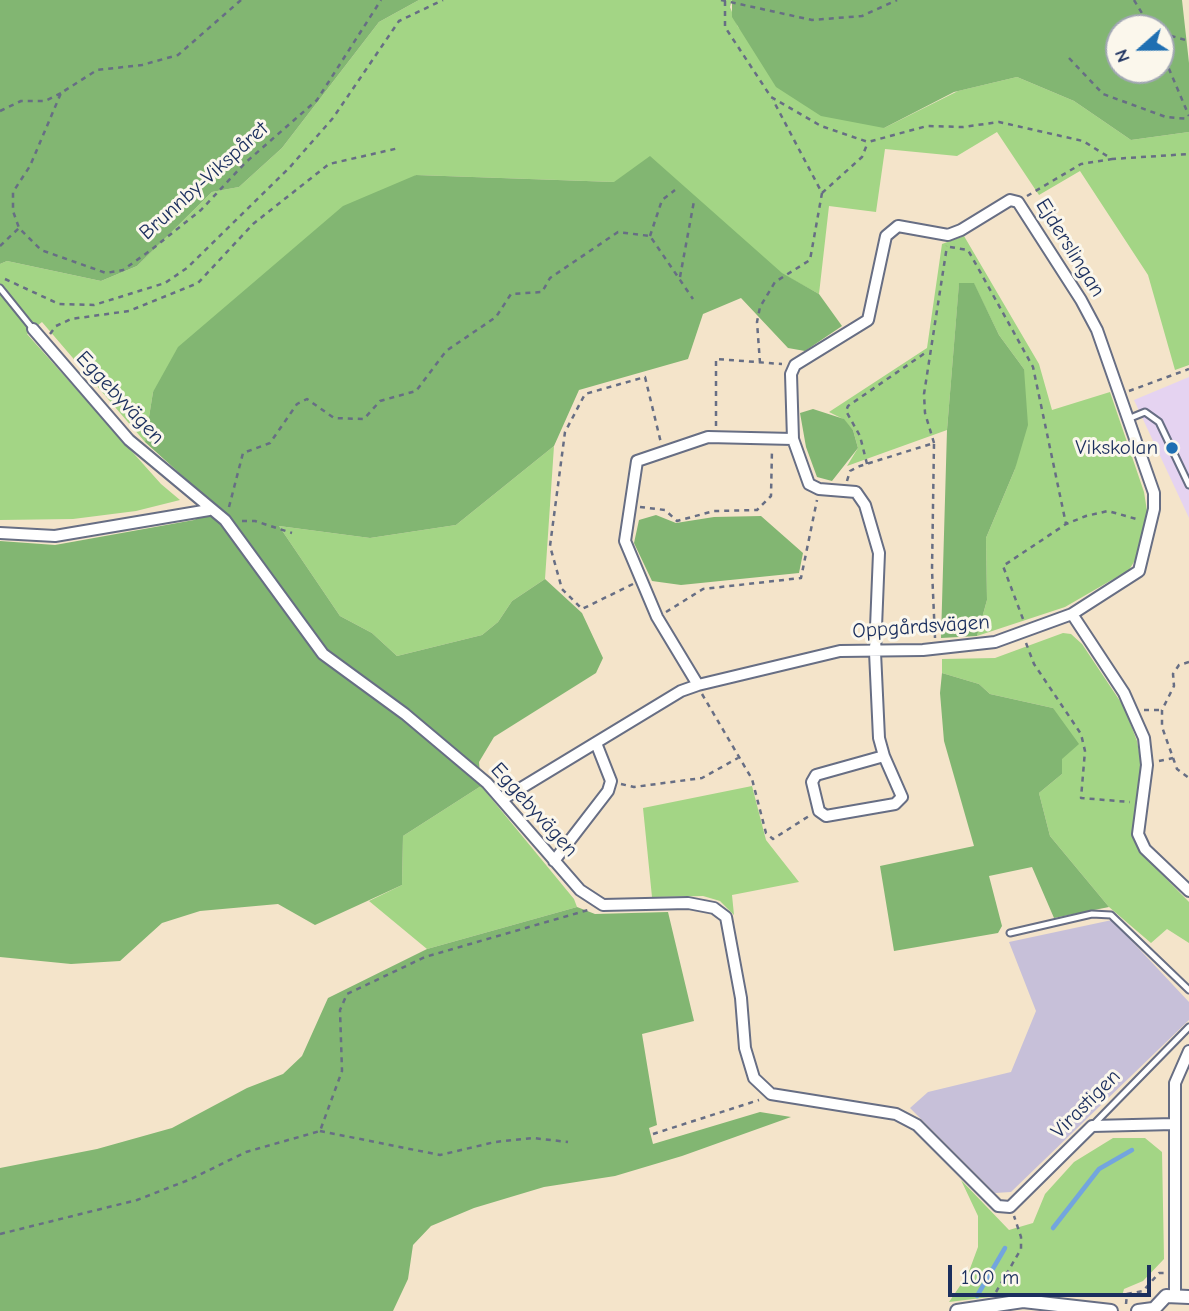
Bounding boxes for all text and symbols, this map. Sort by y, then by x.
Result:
north arrow [1105,14,1175,84]
text: N [1110,46,1135,66]
street label: Brunnby-Vikspåret [134,117,274,245]
street label: Ejderslingan [1030,194,1110,302]
street label: Eggebyvägen [70,346,170,450]
place label: Vikskolan [1075,435,1158,461]
marker: Vikskolan [1164,440,1180,456]
street label: Oppgårdsvägen [851,610,991,644]
street label: Eggebyvägen [485,758,583,862]
street label: Virastigen [1046,1064,1126,1144]
scale bar [951,1252,1154,1296]
text: 100 m [961,1265,1019,1289]

